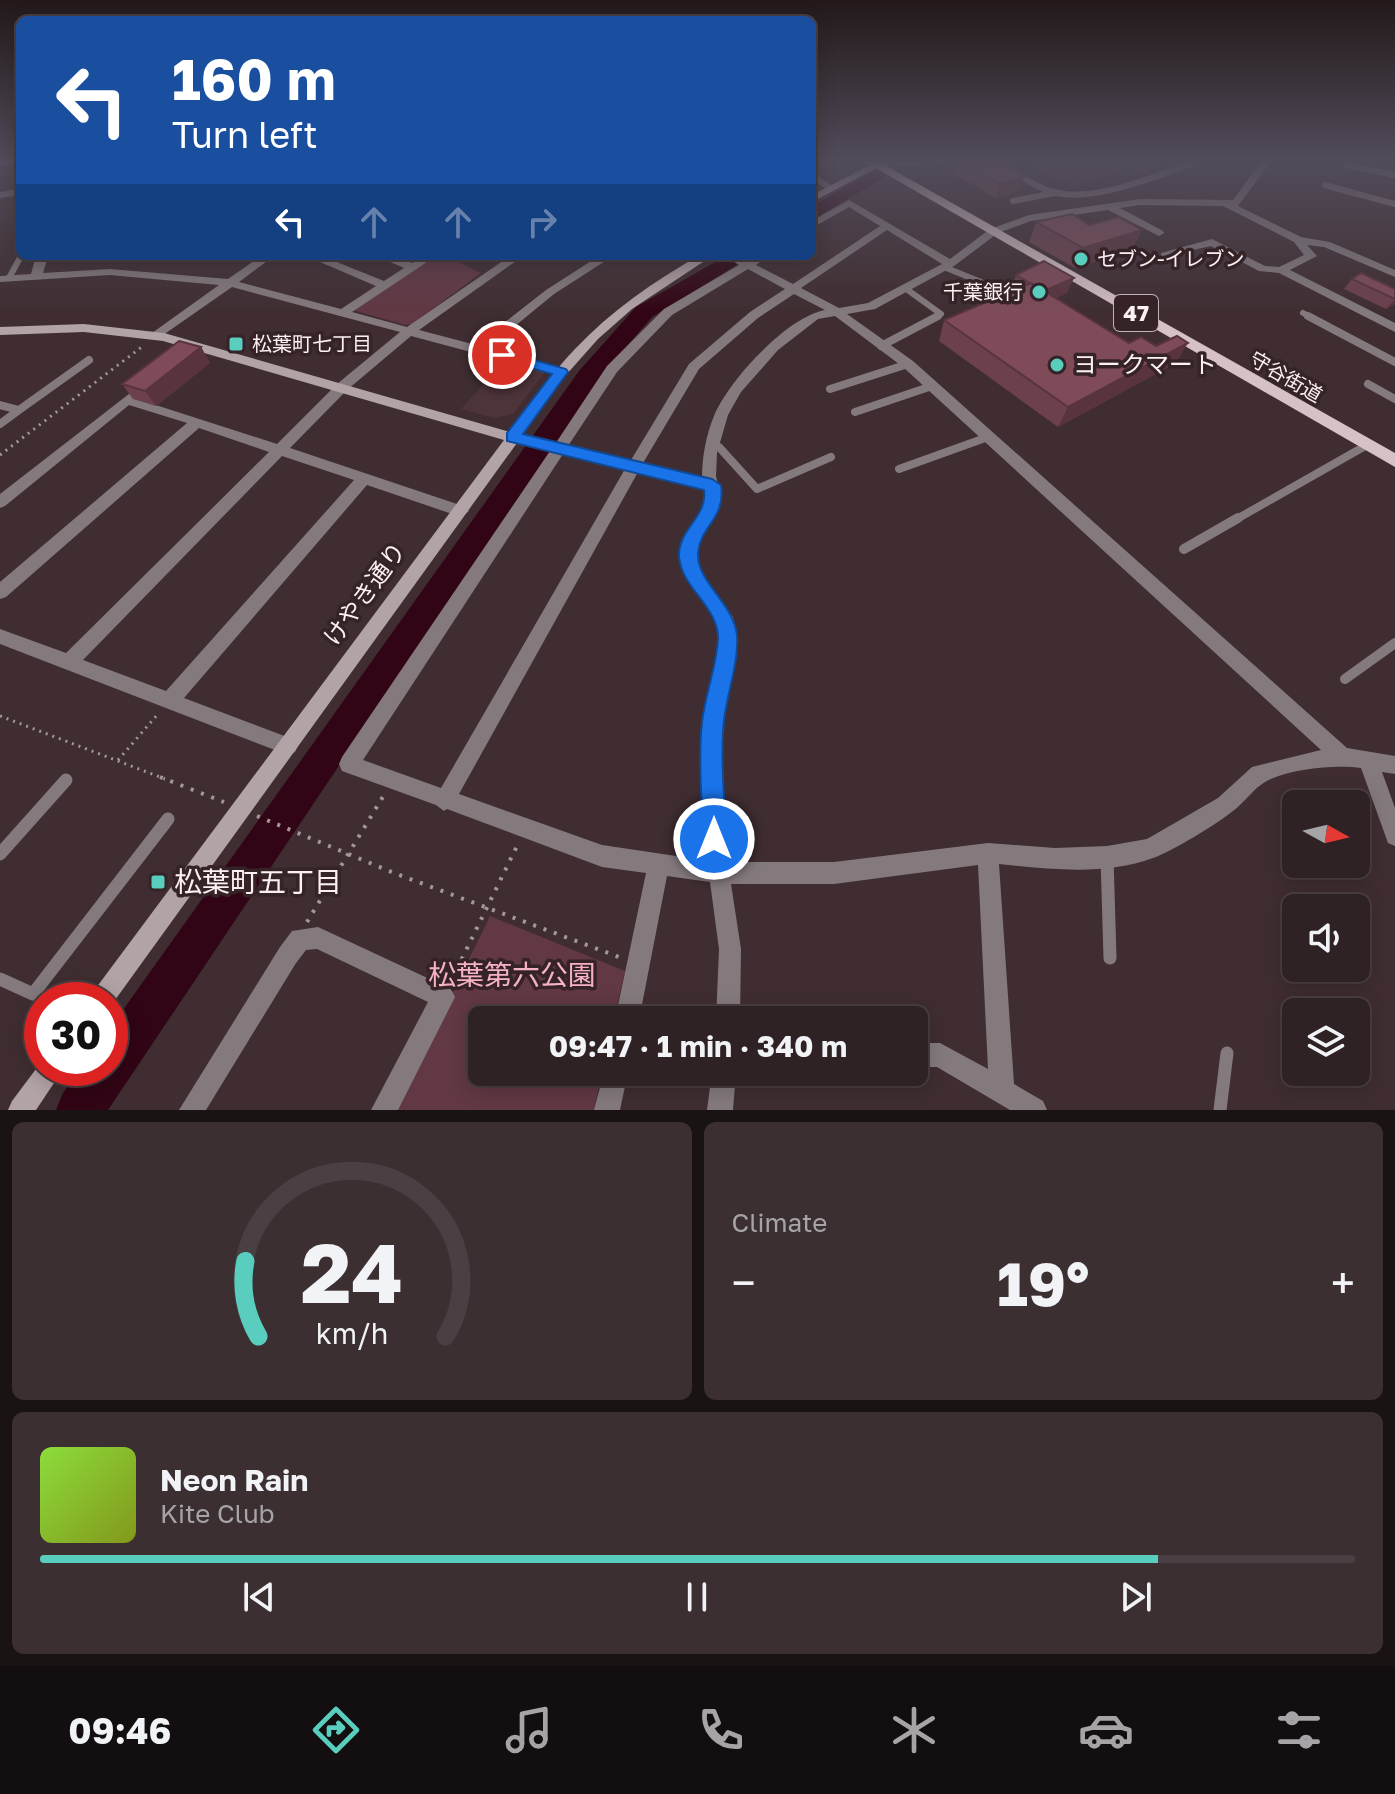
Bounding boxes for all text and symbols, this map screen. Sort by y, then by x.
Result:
text: 160 m [172,45,336,112]
icon: left [40,48,144,152]
text: Turn left [172,113,318,156]
icon: left [268,200,312,244]
icon: ahead [352,200,396,244]
icon: ahead [436,200,480,244]
icon: right [520,200,564,244]
place label: セブン-イレブン [1097,246,1245,270]
marker: セブン-イレブン [1072,250,1090,268]
place label: 千葉銀行 [943,279,1023,303]
marker: 千葉銀行 [1030,283,1048,301]
road number: 47 [1114,295,1158,331]
pin [468,321,536,389]
place label: 松葉町七丁目 [252,331,372,355]
icon: arrive [480,333,524,377]
marker: 松葉町七丁目 [227,335,245,353]
street label: 守谷街道 [1246,346,1327,407]
place label: ヨークマート [1073,349,1217,378]
marker: ヨークマート [1048,356,1066,374]
street label: けやき通り [317,536,411,650]
north arrow [1282,790,1370,878]
map controls [1282,790,1370,1086]
position arrow [672,797,756,881]
place label: 松葉町五丁目 [174,865,342,898]
marker: 松葉町五丁目 [149,873,167,891]
button: sound [1282,894,1370,982]
park label: 松葉第六公園 [428,958,596,991]
speed limit sign: 30 [24,982,128,1086]
button: layers [1282,998,1370,1086]
text: 09:47 · 1 min · 340 m [549,1028,847,1064]
text: Climate [732,1207,827,1238]
text: 24 [300,1221,403,1321]
text: 19° [997,1247,1089,1319]
text: − [732,1256,756,1309]
text: + [1331,1256,1355,1309]
text: km/h [315,1316,388,1350]
text: Neon Rain [160,1462,308,1498]
text: Kite Club [160,1498,275,1529]
icon: previous [237,1575,281,1619]
icon: pause [675,1575,719,1619]
icon: next [1114,1575,1158,1619]
icon: directions [308,1702,364,1758]
icon: music [501,1702,557,1758]
icon: phone [693,1702,749,1758]
icon: climate [886,1702,942,1758]
icon: car [1078,1702,1134,1758]
icon: filters [1271,1702,1327,1758]
text: 09:46 [68,1709,171,1752]

